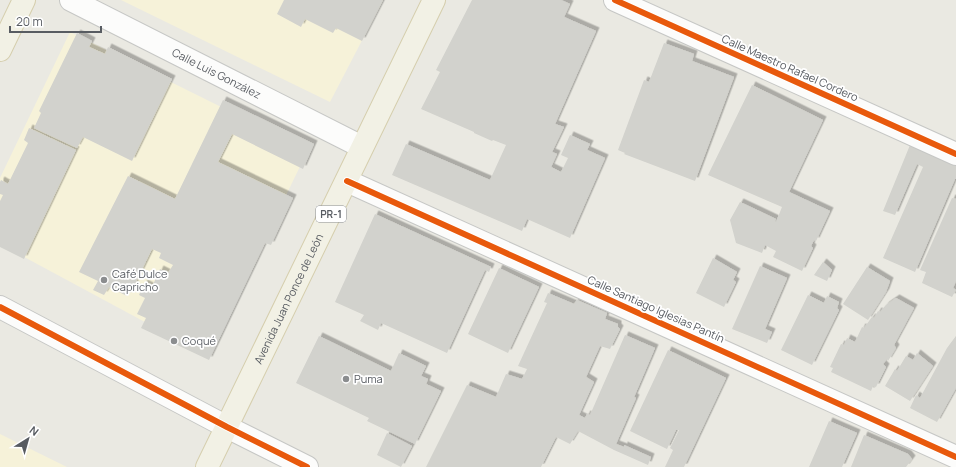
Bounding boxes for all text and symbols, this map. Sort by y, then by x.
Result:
scale bar [10,8,101,34]
text: 20 m [16,13,43,30]
street label: Calle Maestro Rafael Cordero [720,31,861,105]
street label: Calle Luis González [170,44,264,102]
road number: PR-1 [316,206,346,222]
street label: Avenida Juan Ponce de León [250,231,326,366]
place label: Café Dulce Capricho [112,266,168,294]
street label: Calle Santiago Iglesias Pantín [585,271,727,346]
marker: Café Dulce Capricho [99,275,109,285]
place label: Coqué [182,333,216,348]
marker: Coqué [169,336,179,346]
place label: Puma [354,371,383,386]
marker: Puma [341,374,351,384]
north arrow [8,419,48,459]
text: N [27,422,42,439]

